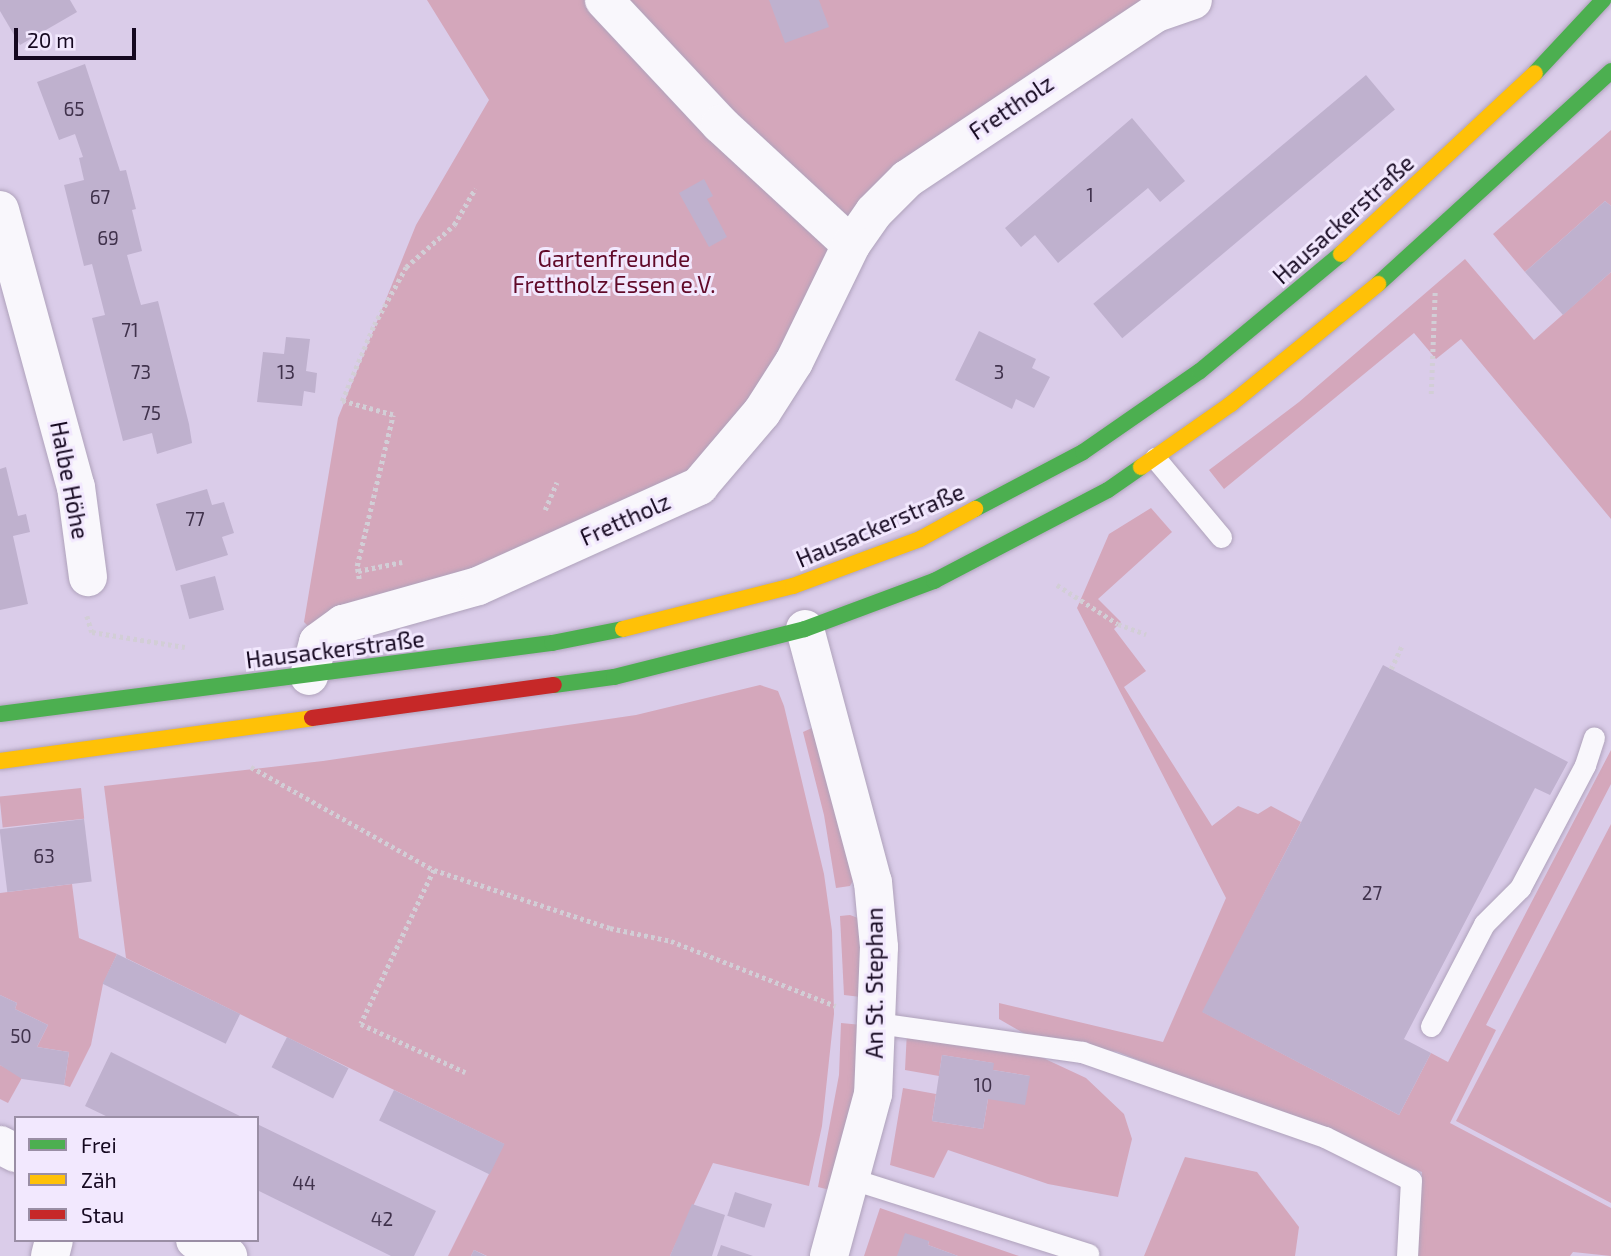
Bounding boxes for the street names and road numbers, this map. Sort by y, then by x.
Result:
street label: Frettholz [964,69,1058,145]
street label: Hausackerstraße [1267,149,1419,289]
street label: Halbe Höhe [45,419,95,541]
street label: Hausackerstraße [792,477,968,573]
street label: Frettholz [576,487,674,551]
street label: Hausackerstraße [244,624,426,674]
street label: An St. Stephan [860,907,888,1059]

